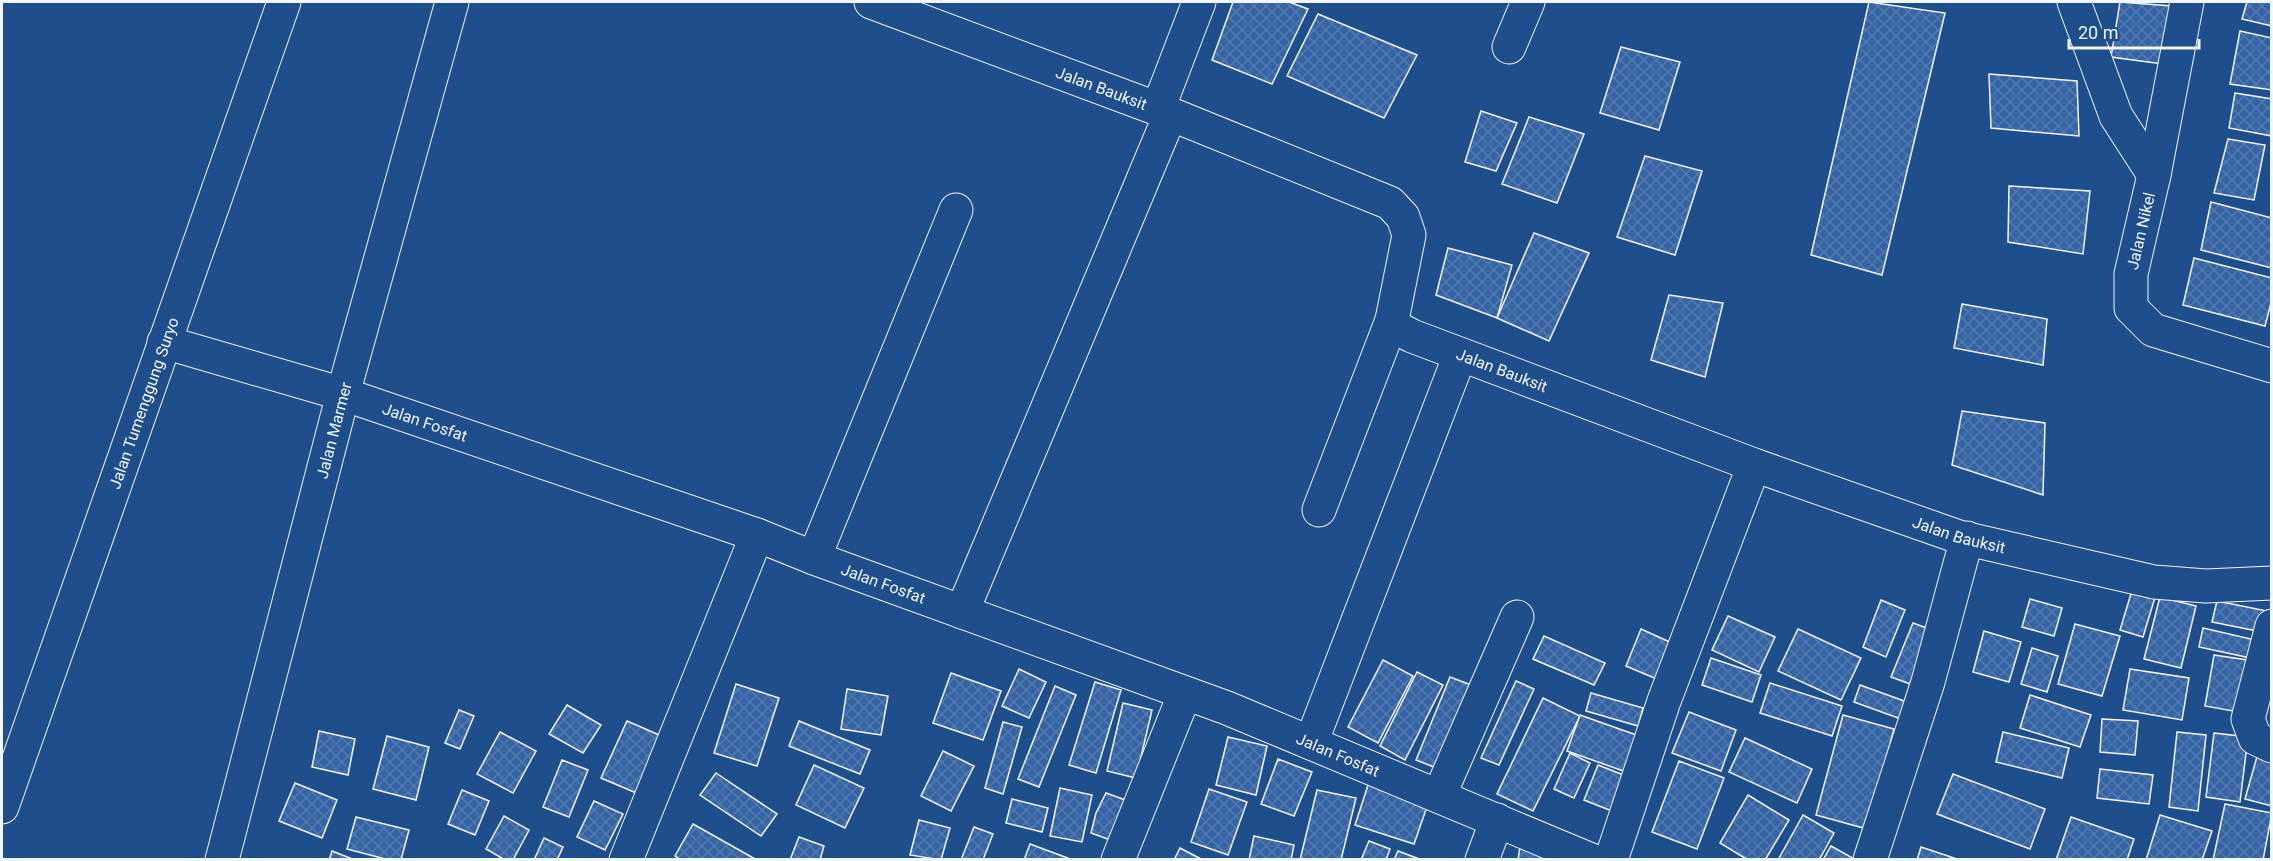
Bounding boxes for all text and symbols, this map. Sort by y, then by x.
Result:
scale bar [2069,12,2200,50]
text: 20 m [2078,22,2118,43]
street label: Jalan Bauksit [1053,62,1150,114]
street label: Jalan Nikel [2123,191,2159,271]
street label: Jalan Tumenggung Suryo [105,315,182,491]
street label: Jalan Bauksit [1454,344,1550,396]
street label: Jalan Marmer [312,379,356,481]
street label: Jalan Fosfat [380,399,470,445]
street label: Jalan Bauksit [1910,512,2007,557]
street label: Jalan Fosfat [839,559,928,607]
street label: Jalan Fosfat [1294,729,1383,780]

